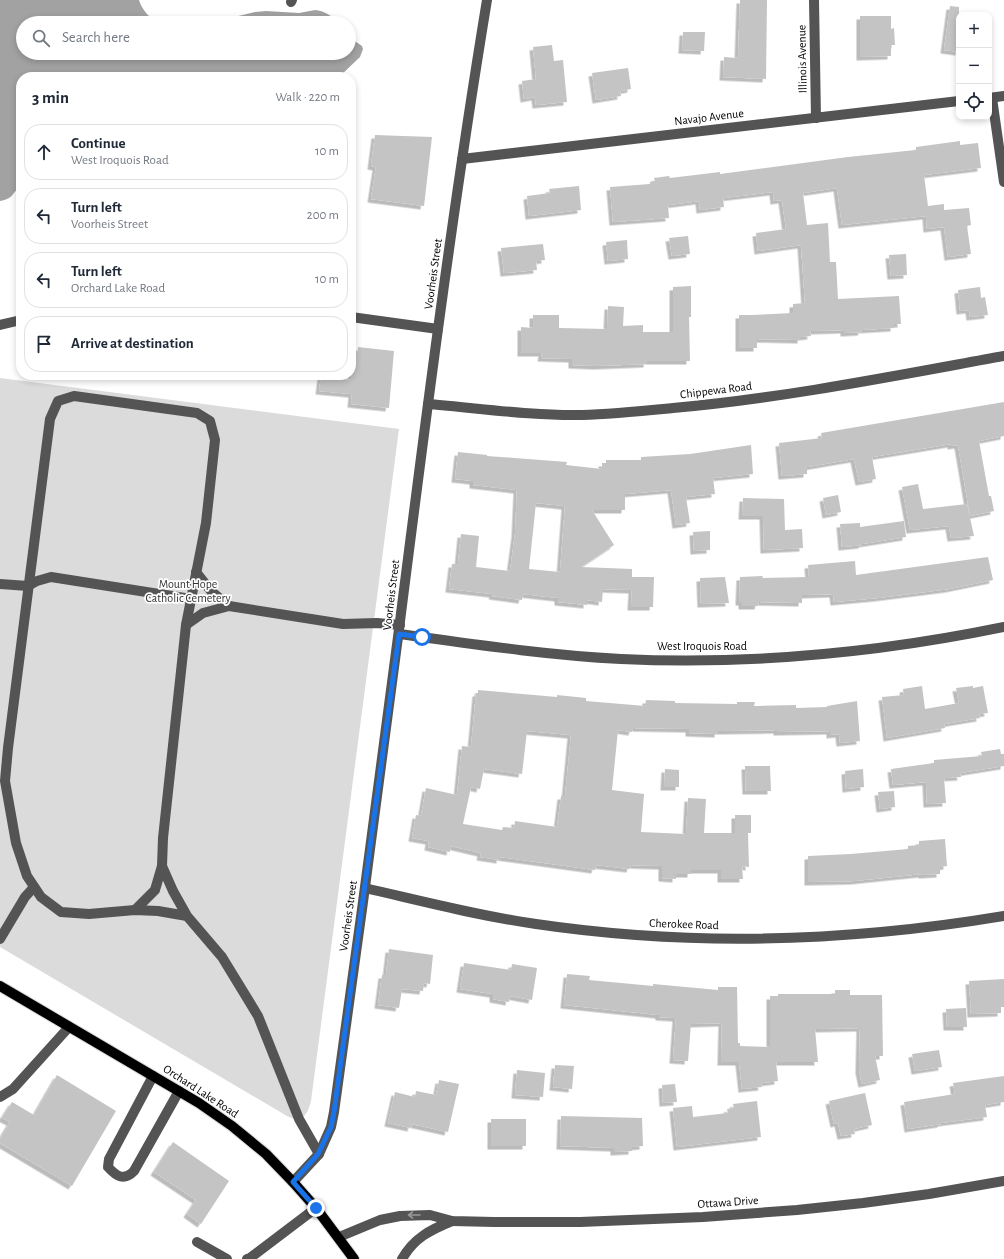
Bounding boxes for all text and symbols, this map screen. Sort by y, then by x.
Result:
map controls [956,12,992,120]
button: + [956,12,992,48]
search box [16,16,356,60]
street label: Illinois Avenue [795,25,809,93]
icon: search [30,27,52,49]
text: Search here [62,30,130,45]
button: − [956,48,992,84]
button: locate [956,84,992,120]
text: 3 min [32,89,69,106]
text: Walk · 220 m [275,91,340,104]
street label: Navajo Avenue [674,107,744,128]
text: Continue [71,136,126,151]
icon: ahead [33,141,55,163]
text: 10 m [315,145,339,158]
text: West Iroquois Road [71,154,169,167]
text: Turn left [71,200,122,215]
icon: left [33,205,55,227]
text: 200 m [307,209,339,222]
text: Voorheis Street [71,218,148,231]
street label: Voorheis Street [422,238,444,310]
text: Turn left [71,264,122,279]
icon: left [33,269,55,291]
text: 10 m [315,273,339,286]
text: Orchard Lake Road [71,282,165,295]
icon: arrive [33,333,55,355]
text: Arrive at destination [71,336,194,351]
street label: Chippewa Road [679,380,753,400]
street label: Voorheis Street [381,559,401,631]
park label: Mount Hope Catholic Cemetery [145,578,231,605]
route start [413,628,431,646]
street label: West Iroquois Road [657,640,747,652]
street label: Voorheis Street [337,880,359,952]
street label: Cherokee Road [649,917,719,931]
street label: Orchard Lake Road [161,1062,241,1120]
street label: Ottawa Drive [697,1194,759,1210]
route end [307,1199,325,1217]
one-way arrow [408,1211,421,1219]

